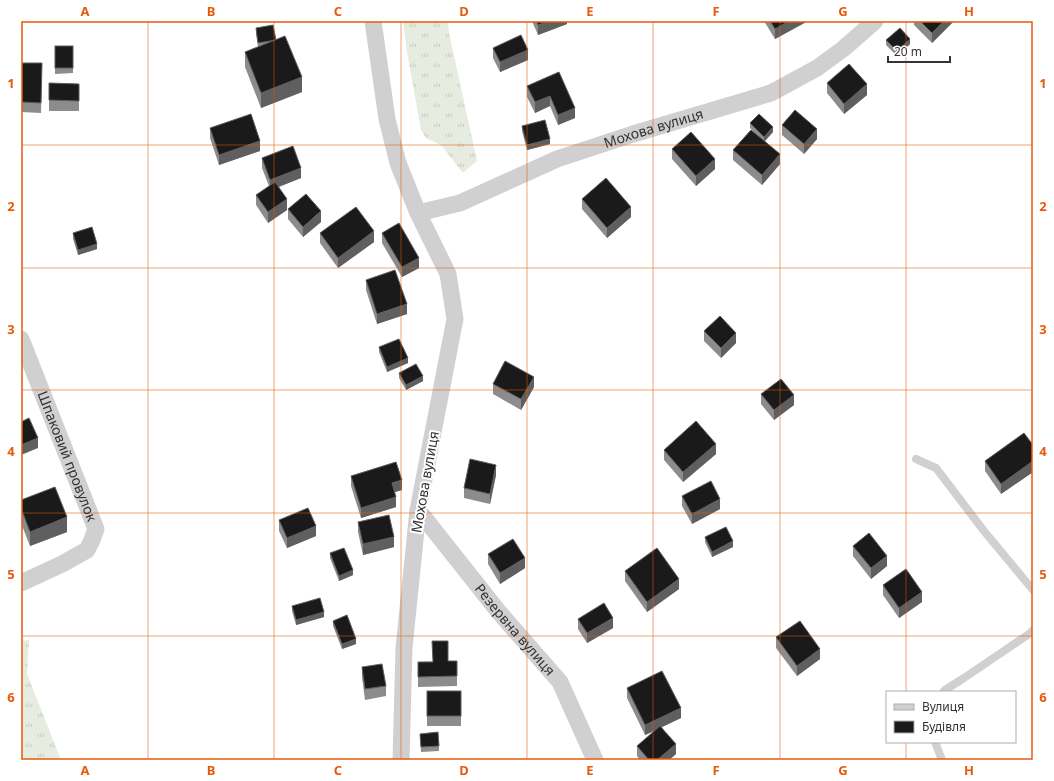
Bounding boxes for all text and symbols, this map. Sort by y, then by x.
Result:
text: A [81,2,90,20]
text: B [207,2,215,20]
text: C [334,2,342,20]
text: D [459,2,469,20]
text: E [586,2,594,20]
text: F [712,2,720,20]
text: G [838,2,848,20]
text: H [964,2,974,20]
scale bar [888,38,950,64]
text: 20 m [894,43,922,60]
text: 1 [7,74,15,92]
text: 1 [1039,74,1047,92]
street label: Мохова вулиця [601,104,705,152]
text: 2 [7,197,15,215]
text: 2 [1039,197,1047,215]
text: 3 [7,320,15,338]
text: 3 [1039,320,1047,338]
street label: Шпаковий провулок [33,388,102,525]
street label: Мохова вулиця [406,430,443,534]
text: 4 [7,442,15,460]
text: 4 [1039,442,1047,460]
text: 5 [7,565,15,583]
text: 5 [1039,565,1047,583]
street label: Резервна вулиця [471,579,560,679]
text: 6 [7,688,15,706]
text: 6 [1039,688,1047,706]
legend [886,691,1016,743]
text: Вулиця [922,698,964,715]
text: Будівля [922,718,966,735]
text: A [81,761,90,779]
text: B [207,761,215,779]
text: C [334,761,342,779]
text: D [459,761,469,779]
text: E [586,761,594,779]
text: F [712,761,720,779]
text: G [838,761,848,779]
text: H [964,761,974,779]

